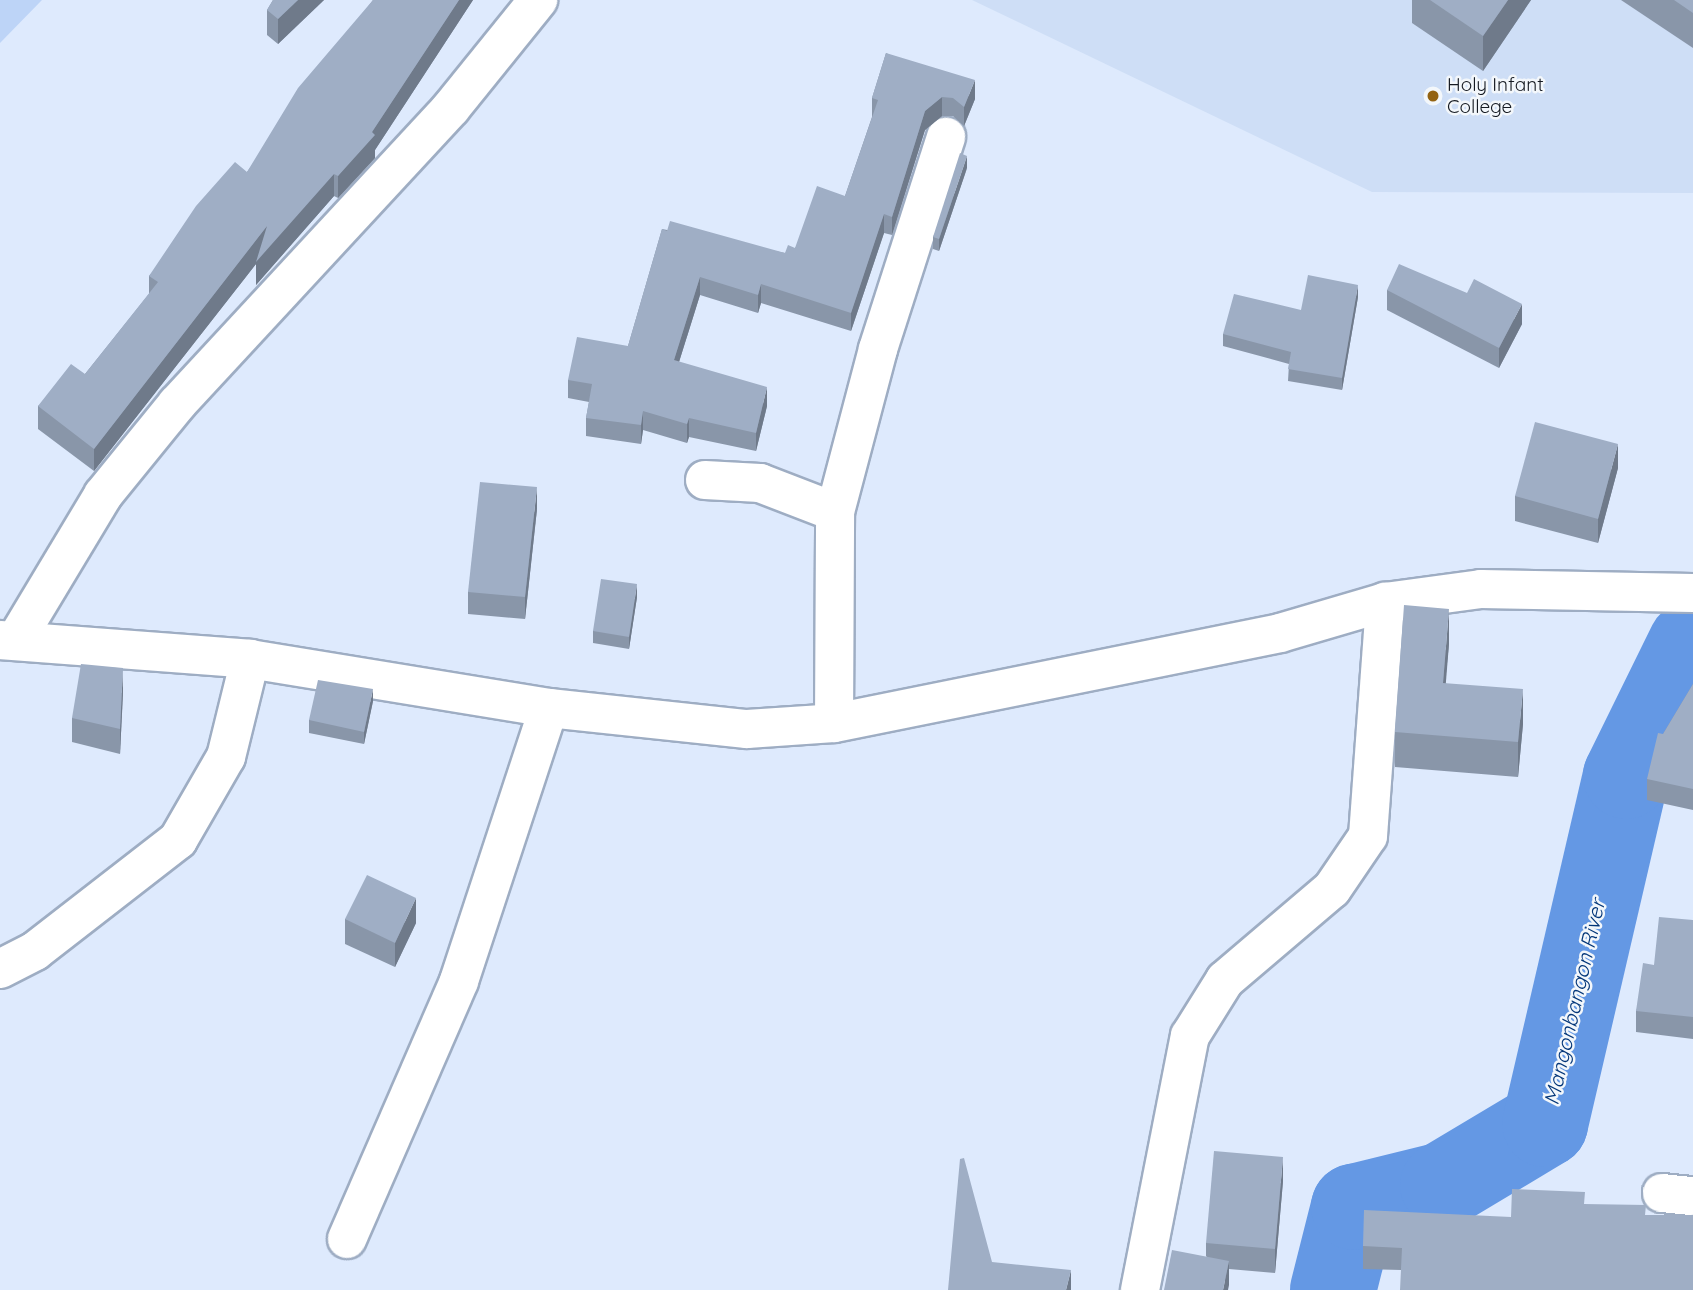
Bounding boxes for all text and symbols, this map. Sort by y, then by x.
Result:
place label: Holy Infant College [1447,74,1544,118]
marker: Holy Infant College [1425,88,1441,104]
water label: Mangonbangon River [1538,897,1610,1107]

